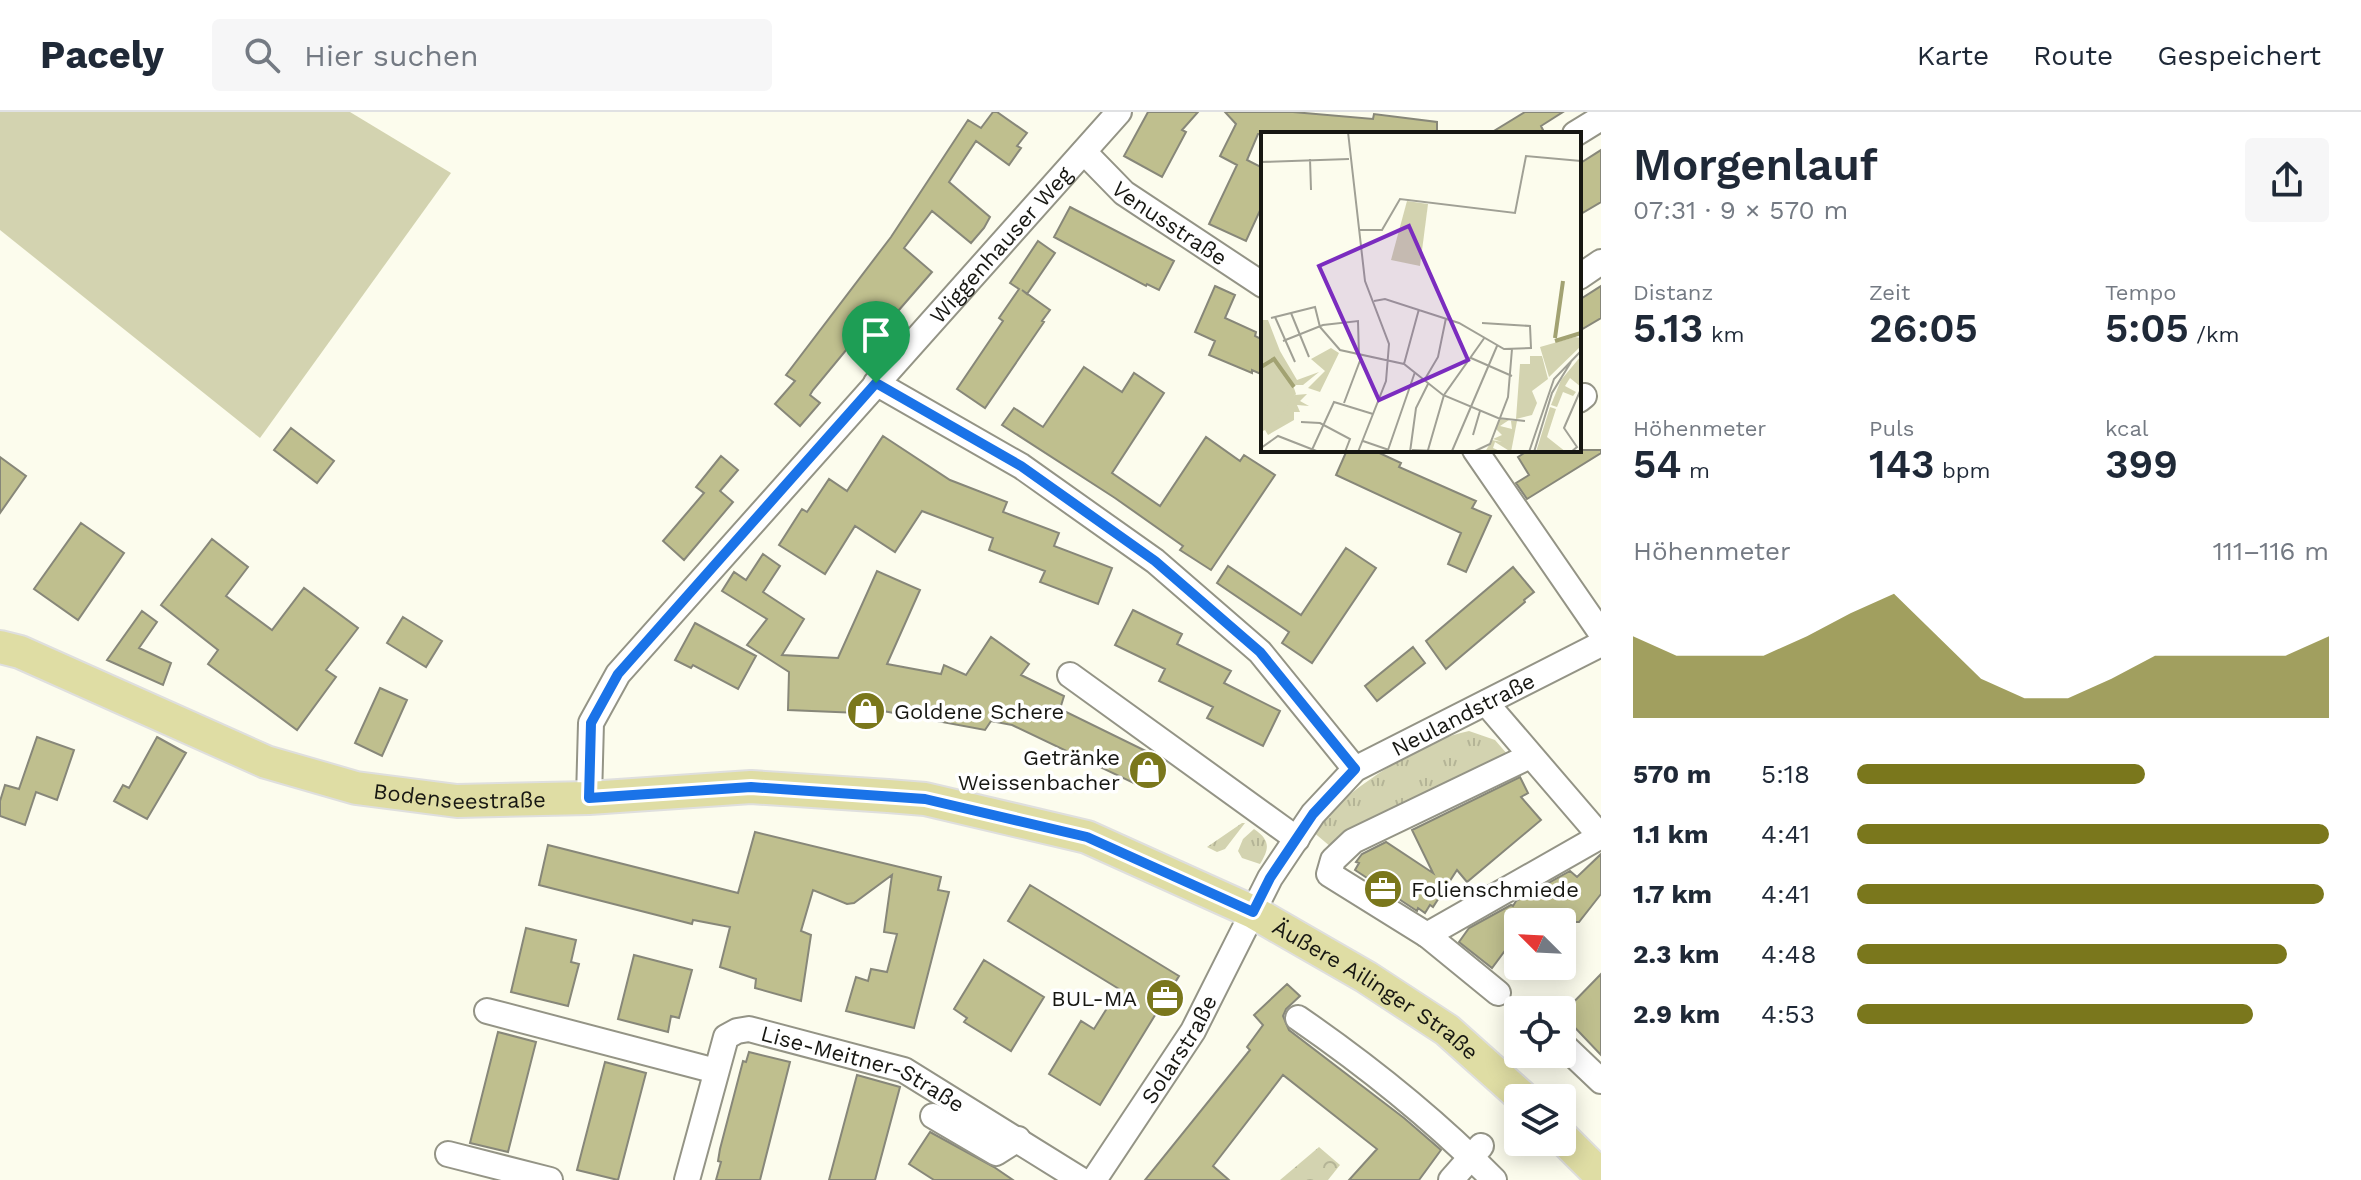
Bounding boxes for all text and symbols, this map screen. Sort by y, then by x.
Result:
search box [212,19,772,91]
text: Pacely [40,33,164,77]
icon: search [240,33,284,77]
text: Hier suchen [304,38,479,73]
text: Karte [1917,39,1989,72]
text: Route [2033,39,2113,72]
text: Gespeichert [2157,39,2321,72]
inset map [1261,132,1581,452]
button: share [2245,138,2329,222]
text: Morgenlauf [1633,139,1878,191]
street label: Wiggenhauser Weg [924,161,1077,328]
street label: Venusstraße [1107,176,1232,270]
text: 07:31 · 9 × 570 m [1633,195,1848,225]
text: Distanz [1633,280,1713,305]
text: Zeit [1869,280,1910,305]
text: Tempo [2105,280,2177,305]
pin [842,301,910,383]
text: 5.13 [1633,305,1703,352]
text: 26:05 [1869,305,1978,352]
text: 5:05 [2105,305,2189,352]
icon: arrive [854,313,898,357]
text: km [1703,322,1744,347]
text: /km [2189,322,2239,347]
text: Höhenmeter [1633,416,1766,441]
text: Puls [1869,416,1914,441]
text: kcal [2105,416,2149,441]
text: 54 [1633,441,1682,488]
text: 143 [1869,441,1935,488]
text: 399 [2105,441,2178,488]
text: m [1682,458,1710,483]
text: bpm [1935,458,1991,483]
text: Höhenmeter [1633,536,1791,566]
text: 111–116 m [2213,536,2329,566]
street label: Neulandstraße [1387,667,1539,761]
shop icon: Goldene Schere [845,690,887,732]
place label: Goldene Schere [894,699,1064,724]
place label: Getränke Weissenbacher [958,745,1120,795]
shop icon: Getränke Weissenbacher [1127,749,1169,791]
text: 570 m [1633,759,1711,789]
text: 5:18 [1761,759,1810,789]
street label: Bodenseestraße [372,778,546,814]
text: 1.1 km [1633,819,1708,849]
text: 4:41 [1761,819,1810,849]
office icon: Folienschmiede [1362,868,1404,910]
place label: Folienschmiede [1411,877,1579,902]
text: 1.7 km [1633,879,1712,909]
text: 4:41 [1761,879,1810,909]
north arrow [1504,908,1576,980]
map controls [1504,908,1576,1156]
street label: Äußere Ailinger Straße [1268,914,1484,1065]
text: 2.3 km [1633,939,1720,969]
text: 4:48 [1761,939,1816,969]
office icon: BUL-MA [1144,977,1186,1019]
place label: BUL-MA [1051,986,1137,1011]
street label: Solarstraße [1136,991,1222,1108]
button: locate [1504,996,1576,1068]
text: 2.9 km [1633,999,1720,1029]
text: 4:53 [1761,999,1815,1029]
street label: Lise-Meitner-Straße [758,1020,969,1117]
button: layers [1504,1084,1576,1156]

